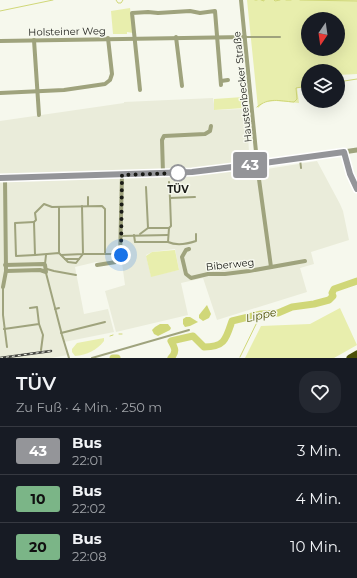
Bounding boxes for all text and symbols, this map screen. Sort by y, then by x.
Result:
north arrow [301,12,345,56]
map controls [301,12,345,108]
street label: Holsteiner Weg [28,24,106,39]
street label: Haustenbecker Straße [230,31,255,143]
button: layers [301,64,345,108]
line badge: 43 [232,152,268,178]
text: 43 [241,156,259,174]
marker: TÜV [169,164,187,182]
place label: TÜV [167,183,189,196]
your location [111,245,131,265]
street label: Biberweg [205,255,255,274]
water label: Lippe [244,305,278,325]
button: heart [299,371,341,413]
text: TÜV [16,372,56,395]
text: Zu Fuß · 4 Min. · 250 m [16,399,162,415]
text: Bus [72,433,102,452]
text: 3 Min. [297,441,341,460]
text: 43 [29,442,47,460]
text: 22:01 [72,452,103,468]
text: Bus [72,481,102,500]
text: 4 Min. [295,489,341,508]
text: 10 [31,490,46,508]
text: 22:02 [72,500,106,516]
text: Bus [72,529,102,548]
text: 10 Min. [290,537,341,556]
text: 20 [29,538,47,556]
text: 22:08 [72,548,106,564]

